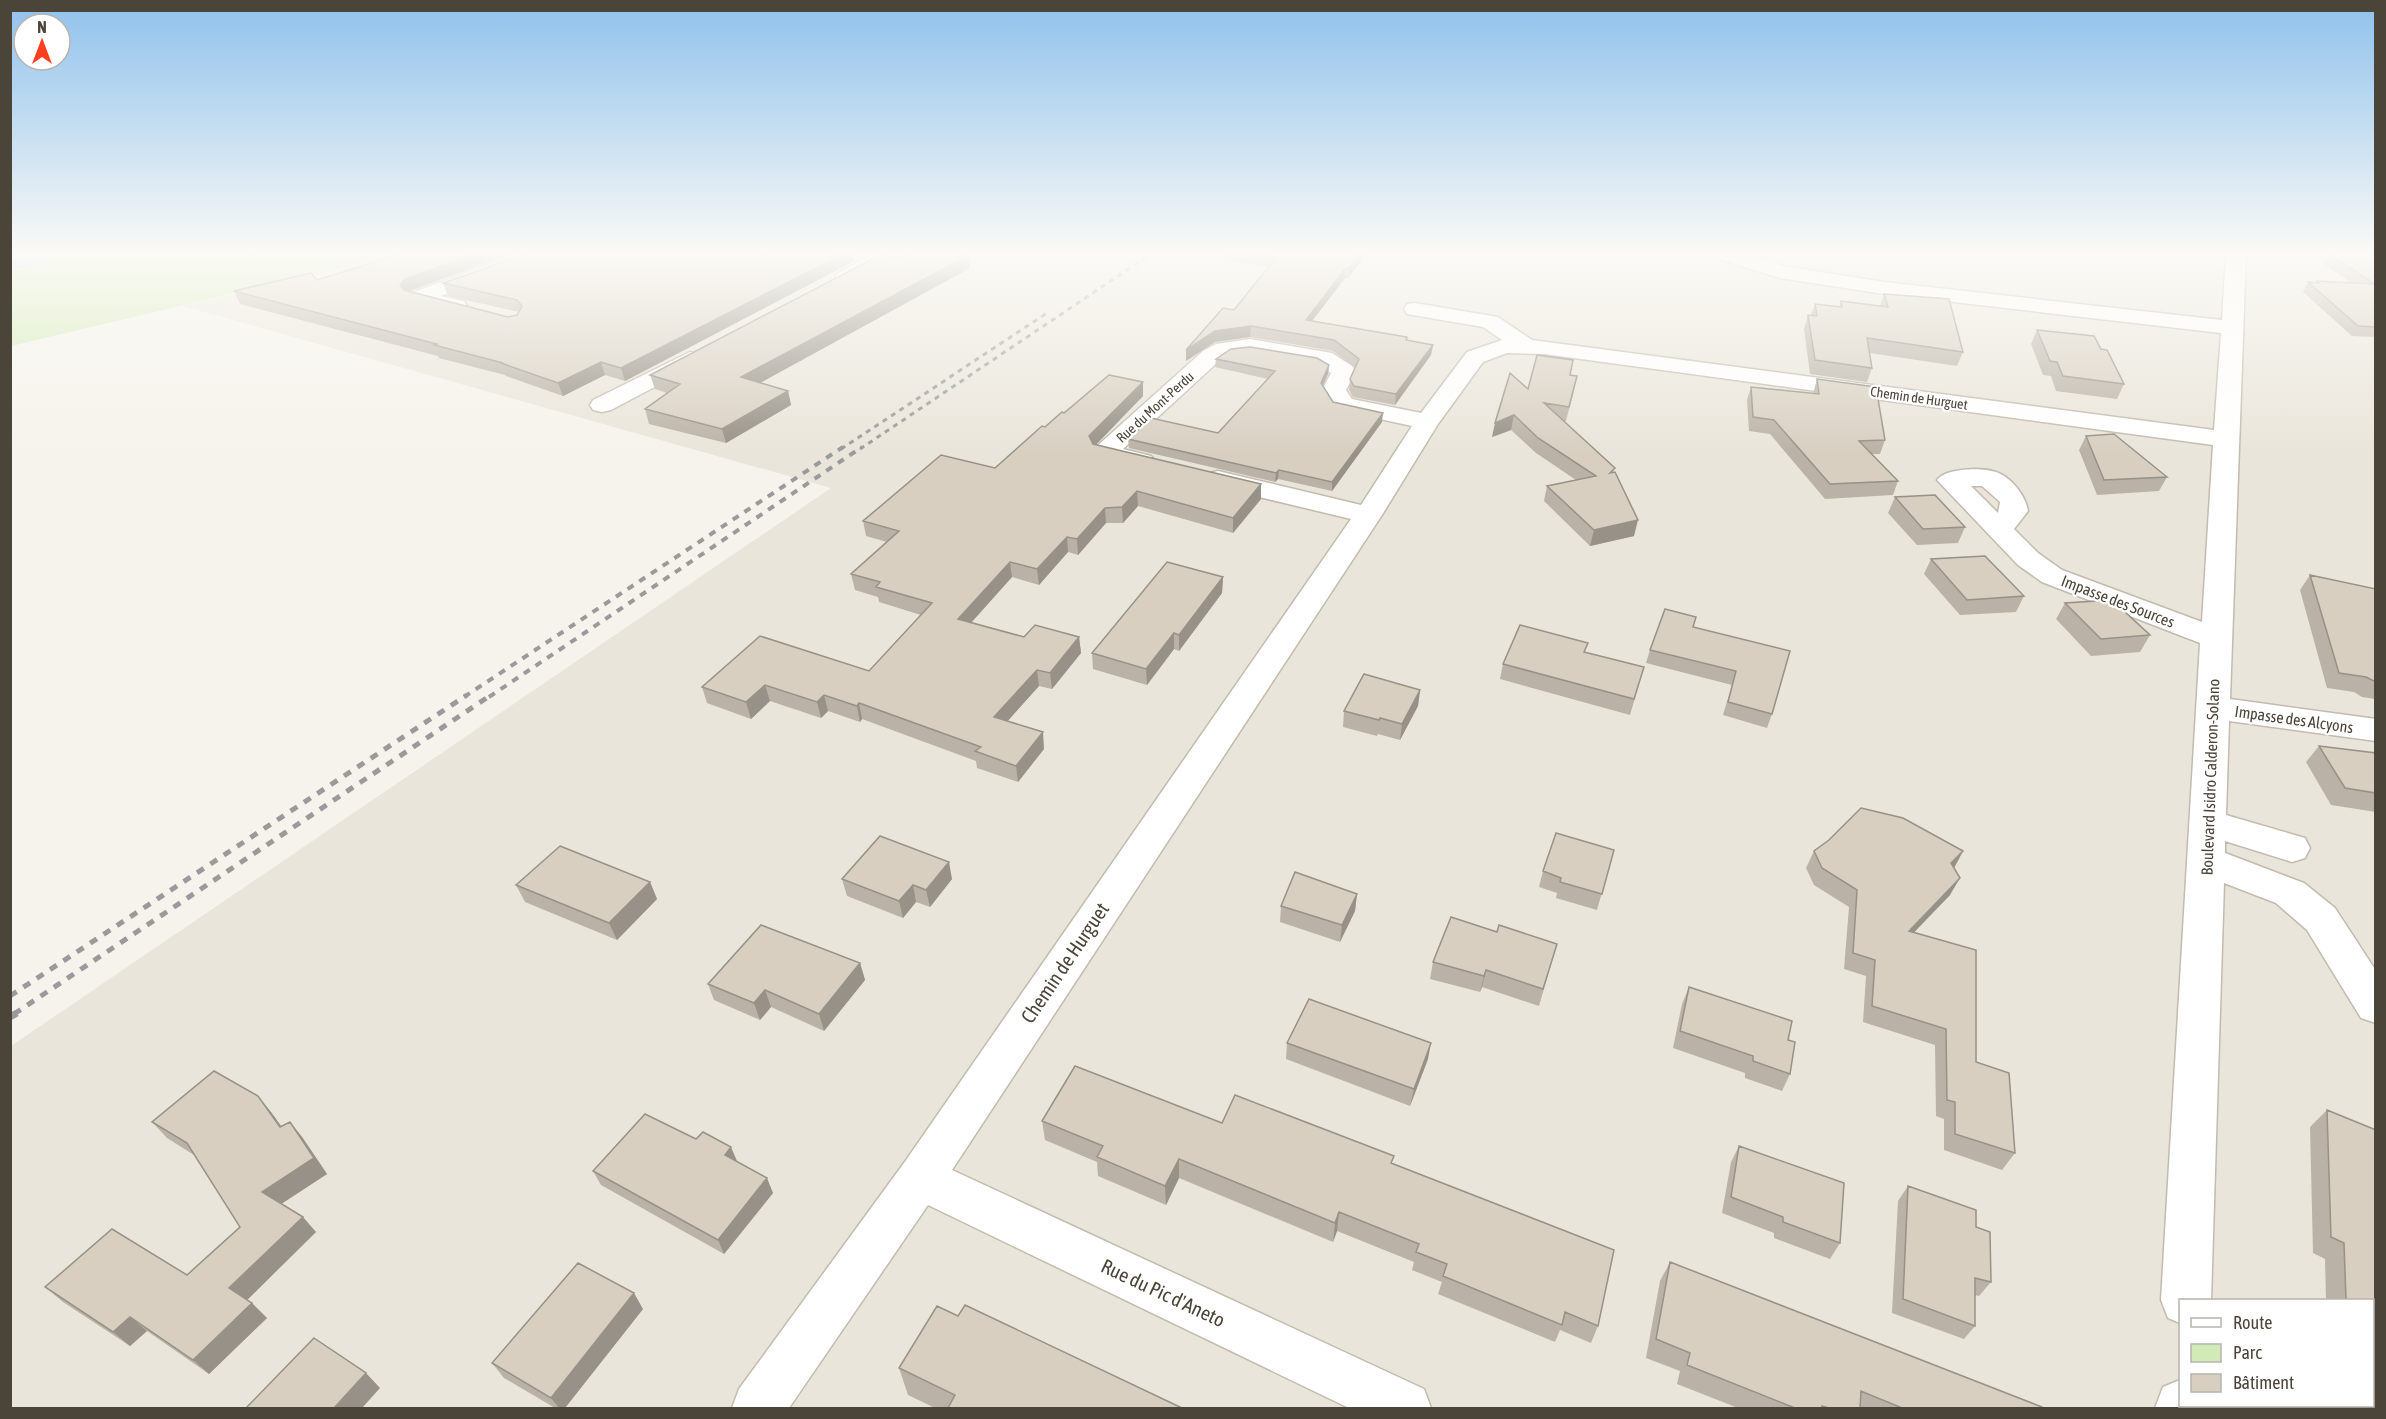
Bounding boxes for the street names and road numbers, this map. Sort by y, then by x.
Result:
street label: Rue du Mont-Perdu [1113,368,1197,446]
street label: Chemin de Hurguet [1869,383,1969,413]
street label: Impasse des Sources [2059,571,2177,632]
street label: Boulevard Isidro Calderon-Solano [2198,678,2222,876]
street label: Impasse des Alcyons [2234,702,2355,737]
street label: Chemin de Hurguet [1016,898,1113,1027]
street label: Rue du Pic d'Aneto [1098,1254,1229,1331]

